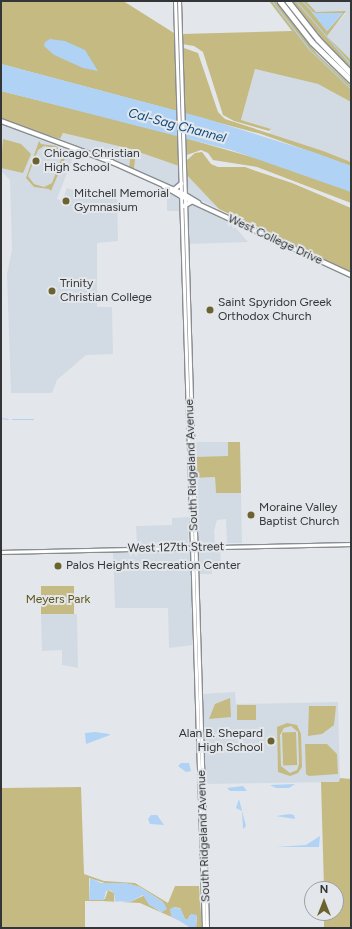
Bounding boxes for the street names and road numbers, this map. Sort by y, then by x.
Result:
street label: West College Drive [226,212,324,268]
street label: South Ridgeland Avenue [182,399,202,531]
street label: West 127th Street [128,540,224,556]
street label: South Ridgeland Avenue [194,770,214,902]

